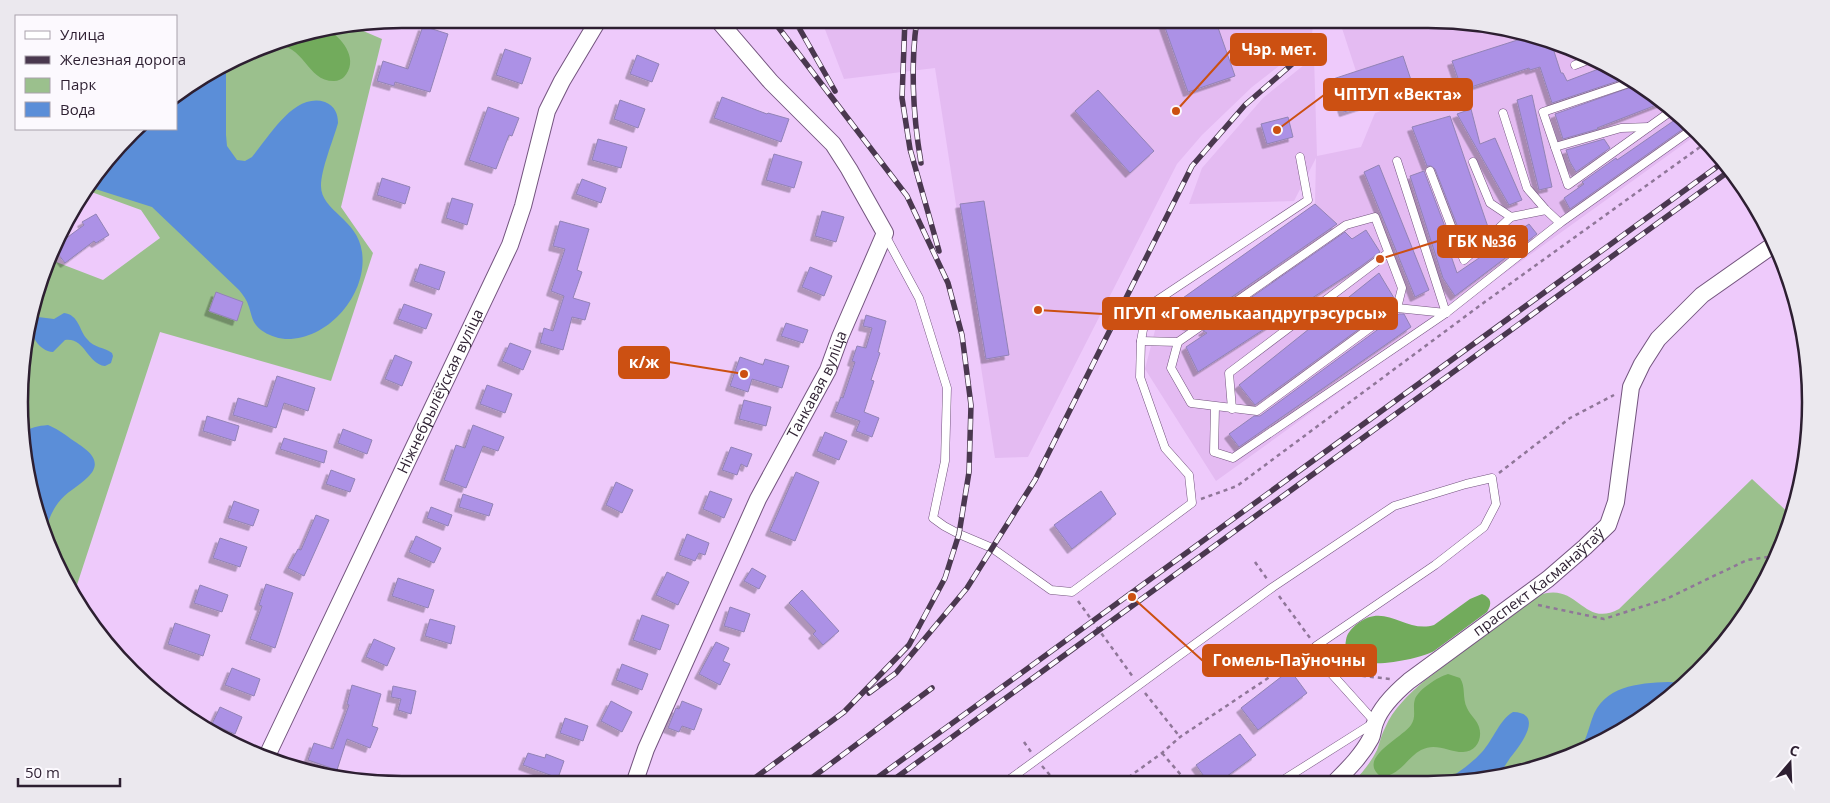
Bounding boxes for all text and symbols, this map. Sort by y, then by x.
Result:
legend [15,15,178,130]
text: Улица [60,24,105,44]
callout: Чэр. мет. [1231,34,1326,65]
text: Чэр. мет. [1241,38,1317,60]
text: Железная дорога [60,49,186,69]
text: Парк [60,74,96,94]
callout: ЧПТУП «Векта» [1324,79,1472,110]
text: ЧПТУП «Векта» [1334,83,1462,105]
text: Вода [60,99,96,119]
callout: ГБК №36 [1438,226,1527,257]
text: ГБК №36 [1448,230,1516,252]
callout: ПГУП «Гомелькаапдругрэсурсы» [1103,298,1397,329]
text: ПГУП «Гомелькаапдругрэсурсы» [1113,302,1387,324]
street label: Ніжнебрылёўская вуліца [392,305,487,476]
street label: Танкавая вуліца [782,327,851,442]
callout: к/ж [619,347,669,378]
text: к/ж [629,351,659,373]
street label: праспект Касманаўтаў [1468,523,1608,640]
callout: Гомель-Паўночны [1203,645,1376,676]
text: Гомель-Паўночны [1212,649,1366,671]
north arrow [1765,738,1815,788]
text: С [1787,740,1802,761]
scale bar [18,756,120,788]
text: 50 m [25,762,60,782]

